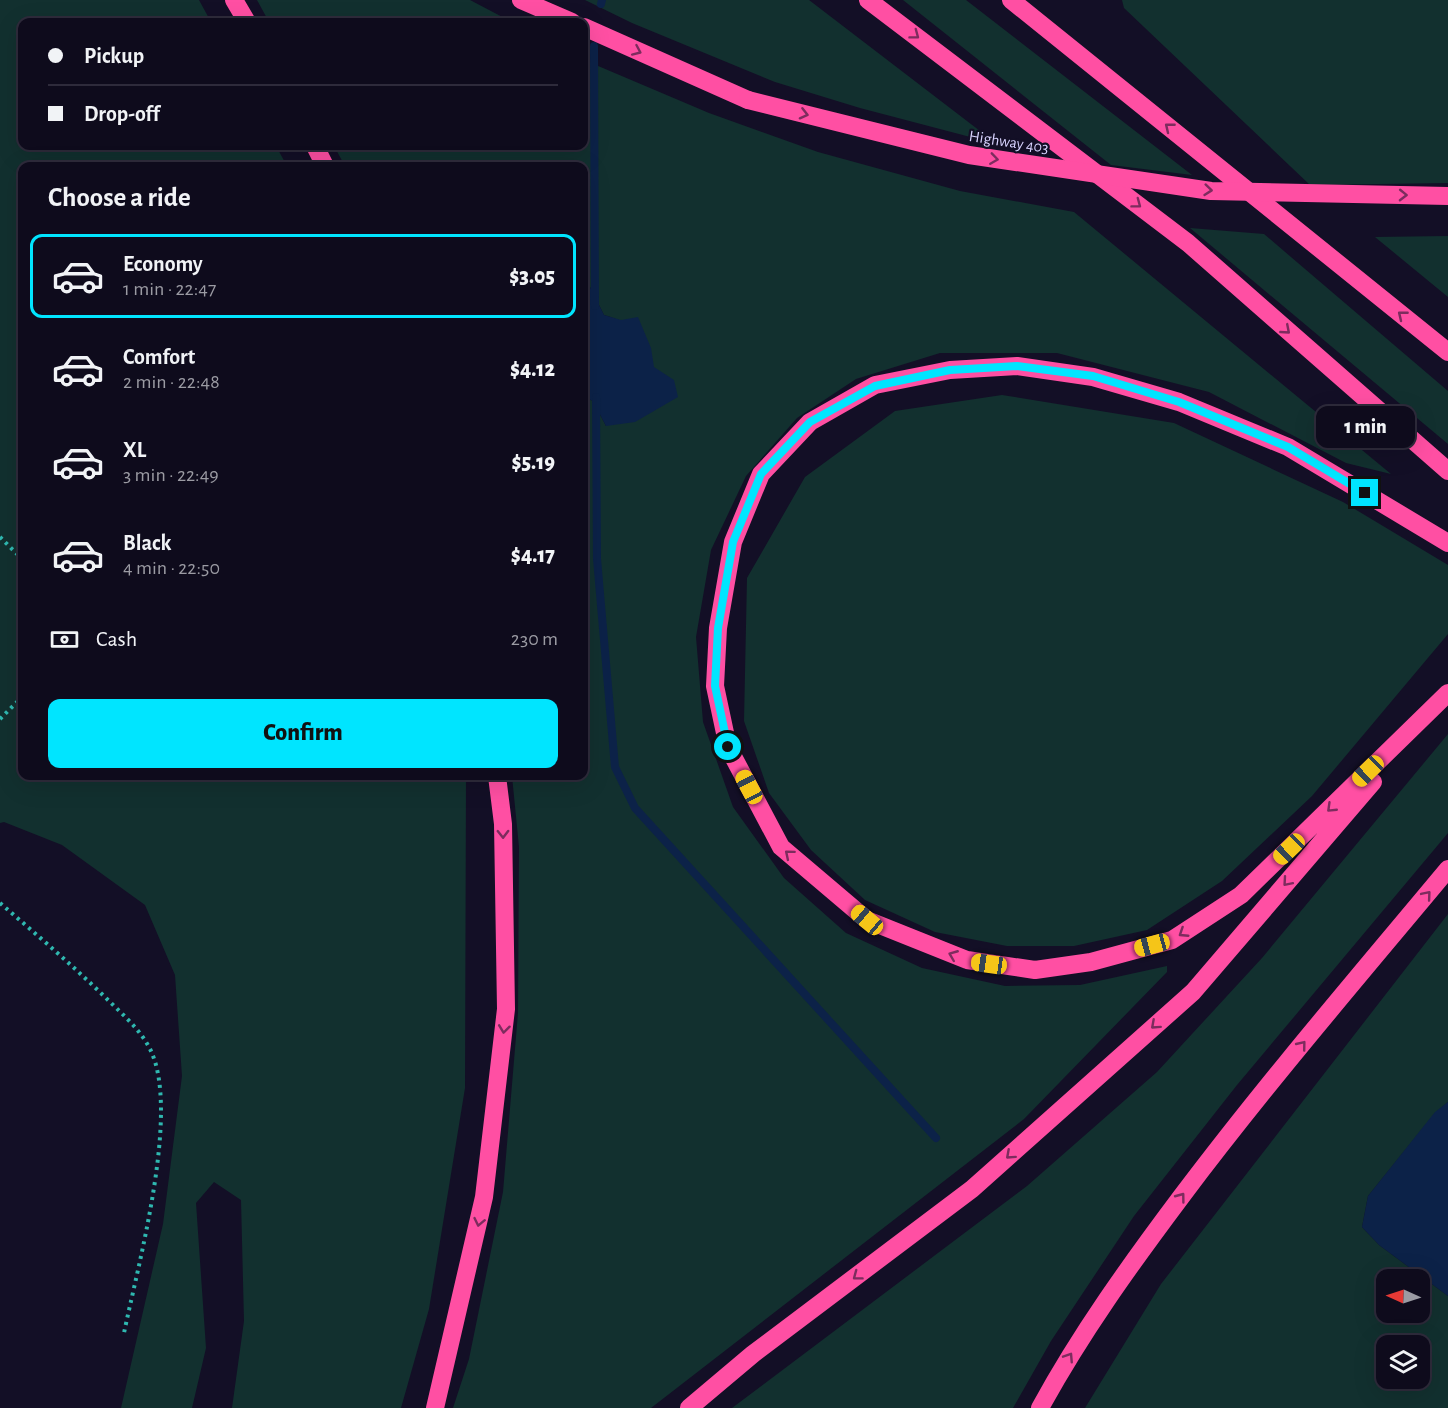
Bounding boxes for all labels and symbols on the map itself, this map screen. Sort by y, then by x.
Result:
one-way arrow [908,28,919,39]
one-way arrow [631,44,642,56]
one-way arrow [799,107,809,120]
one-way arrow [1165,124,1176,135]
street label: Highway 403 [968,128,1050,157]
one-way arrow [989,153,999,165]
one-way arrow [1203,183,1212,196]
one-way arrow [1398,189,1407,201]
one-way arrow [1130,197,1141,208]
one-way arrow [1398,312,1409,323]
one-way arrow [1280,323,1290,334]
callout: 1 min [1316,406,1414,448]
route end [1351,479,1378,506]
route start [714,733,741,760]
car [1349,752,1387,790]
car [733,767,765,807]
one-way arrow [1327,800,1338,811]
one-way arrow [496,829,509,838]
car [1270,830,1308,868]
one-way arrow [785,850,796,861]
one-way arrow [1283,875,1294,886]
one-way arrow [1419,891,1430,902]
car [847,902,887,938]
one-way arrow [1179,926,1190,937]
car [1132,932,1172,958]
one-way arrow [948,950,959,962]
car [970,953,1008,975]
one-way arrow [1151,1018,1162,1029]
one-way arrow [498,1024,511,1033]
one-way arrow [1294,1040,1305,1051]
one-way arrow [1006,1148,1017,1159]
one-way arrow [1173,1193,1184,1204]
one-way arrow [473,1217,486,1227]
one-way arrow [853,1268,864,1279]
north arrow [1376,1269,1430,1323]
one-way arrow [1062,1353,1073,1364]

